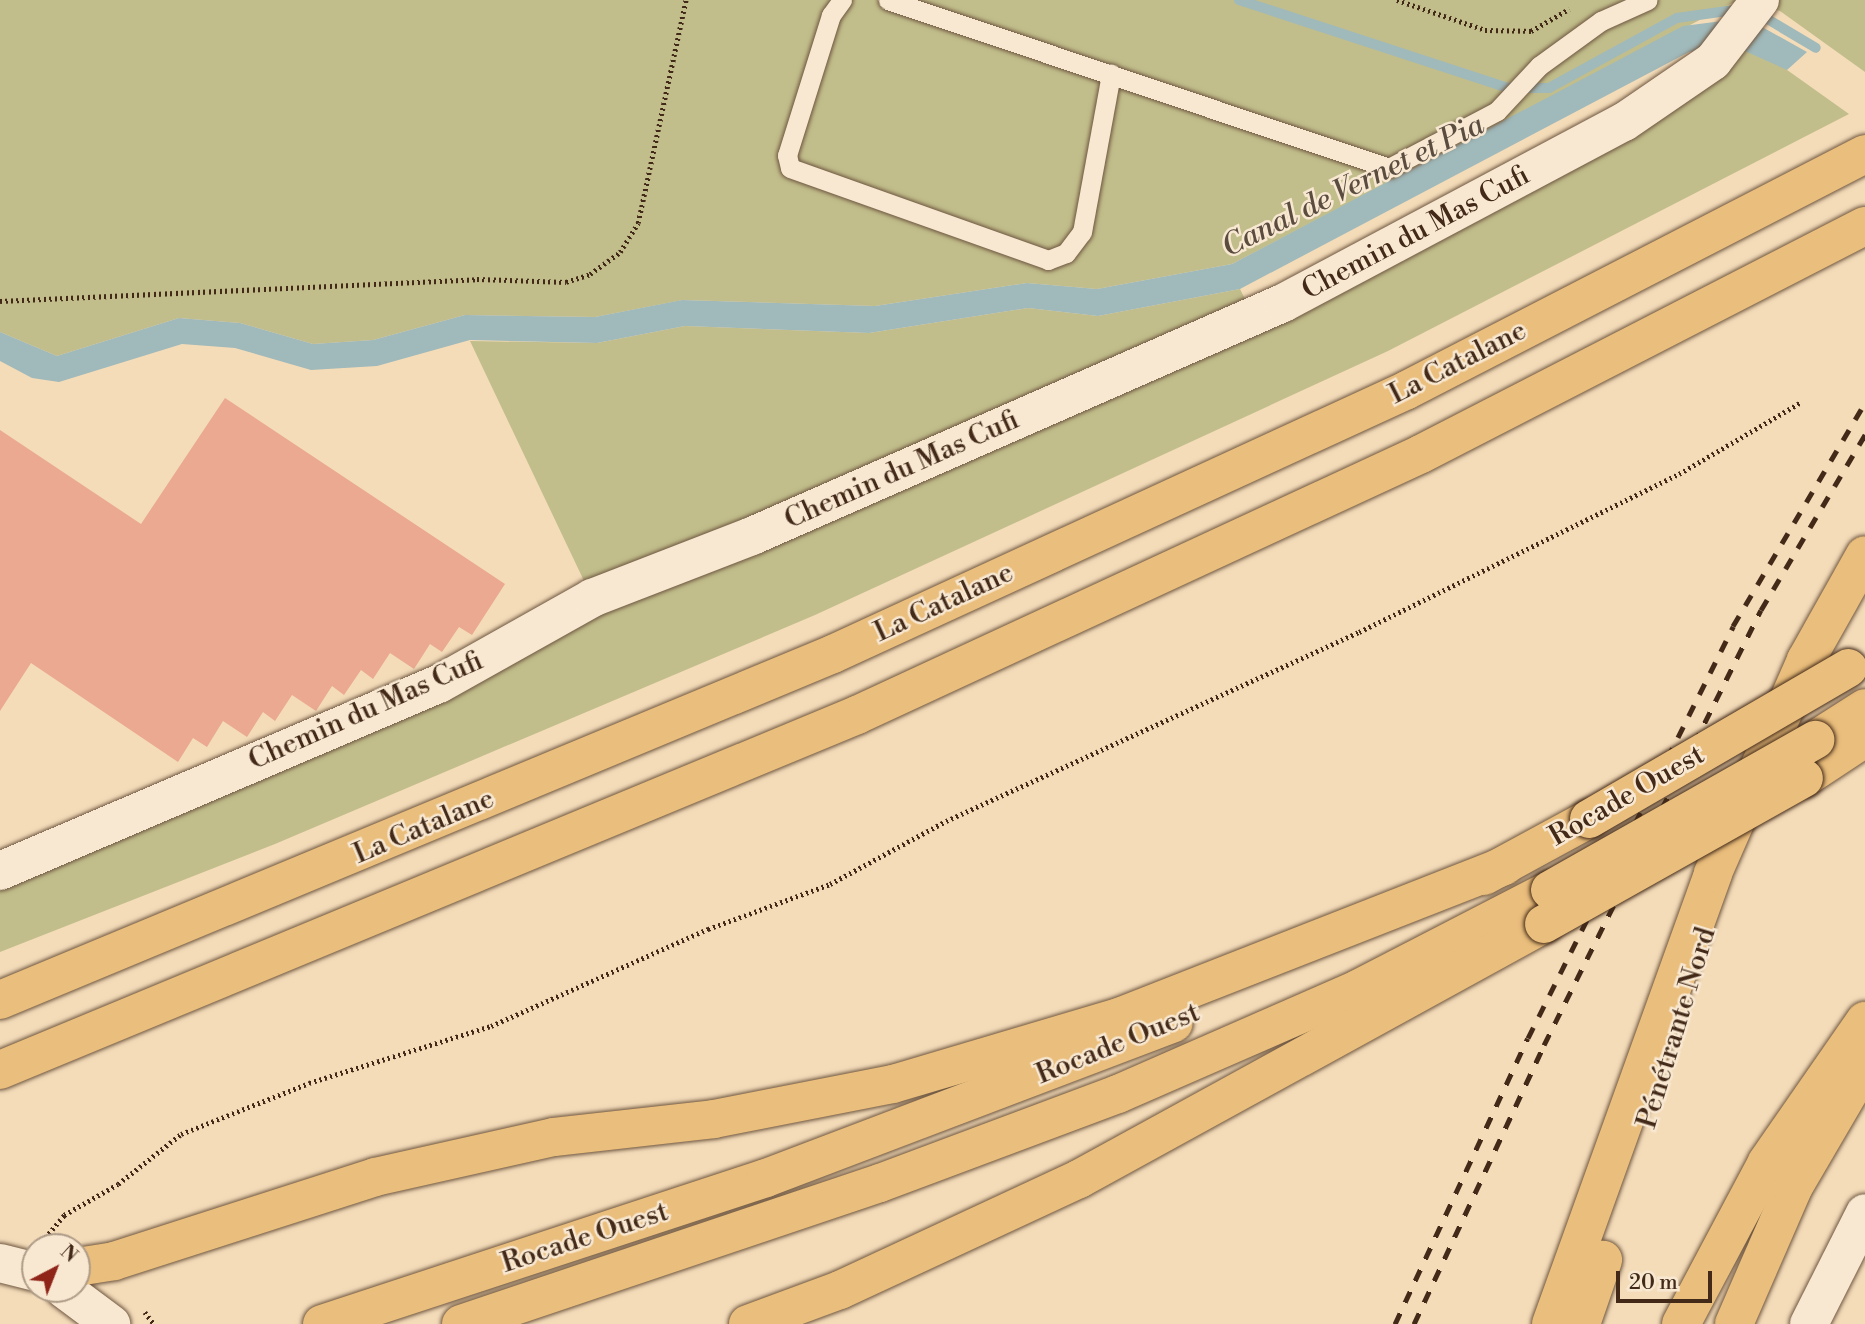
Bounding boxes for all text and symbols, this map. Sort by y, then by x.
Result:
water label: Canal de Vernet et Pia [1216,107,1490,265]
street label: Chemin du Mas Cufi [1296,159,1536,307]
street label: La Catalane [1384,314,1532,412]
street label: Chemin du Mas Cufi [779,403,1025,537]
street label: La Catalane [869,556,1019,650]
street label: Chemin du Mas Cufi [243,644,489,778]
street label: Rocade Ouest [1544,738,1710,854]
street label: La Catalane [349,782,499,872]
street label: Pénétrante Nord [1630,923,1724,1133]
street label: Rocade Ouest [1031,996,1205,1092]
street label: Rocade Ouest [497,1195,673,1281]
north arrow [21,1233,91,1303]
text: N [55,1240,82,1268]
scale bar [1620,1258,1716,1302]
text: 20 m [1629,1270,1678,1296]

